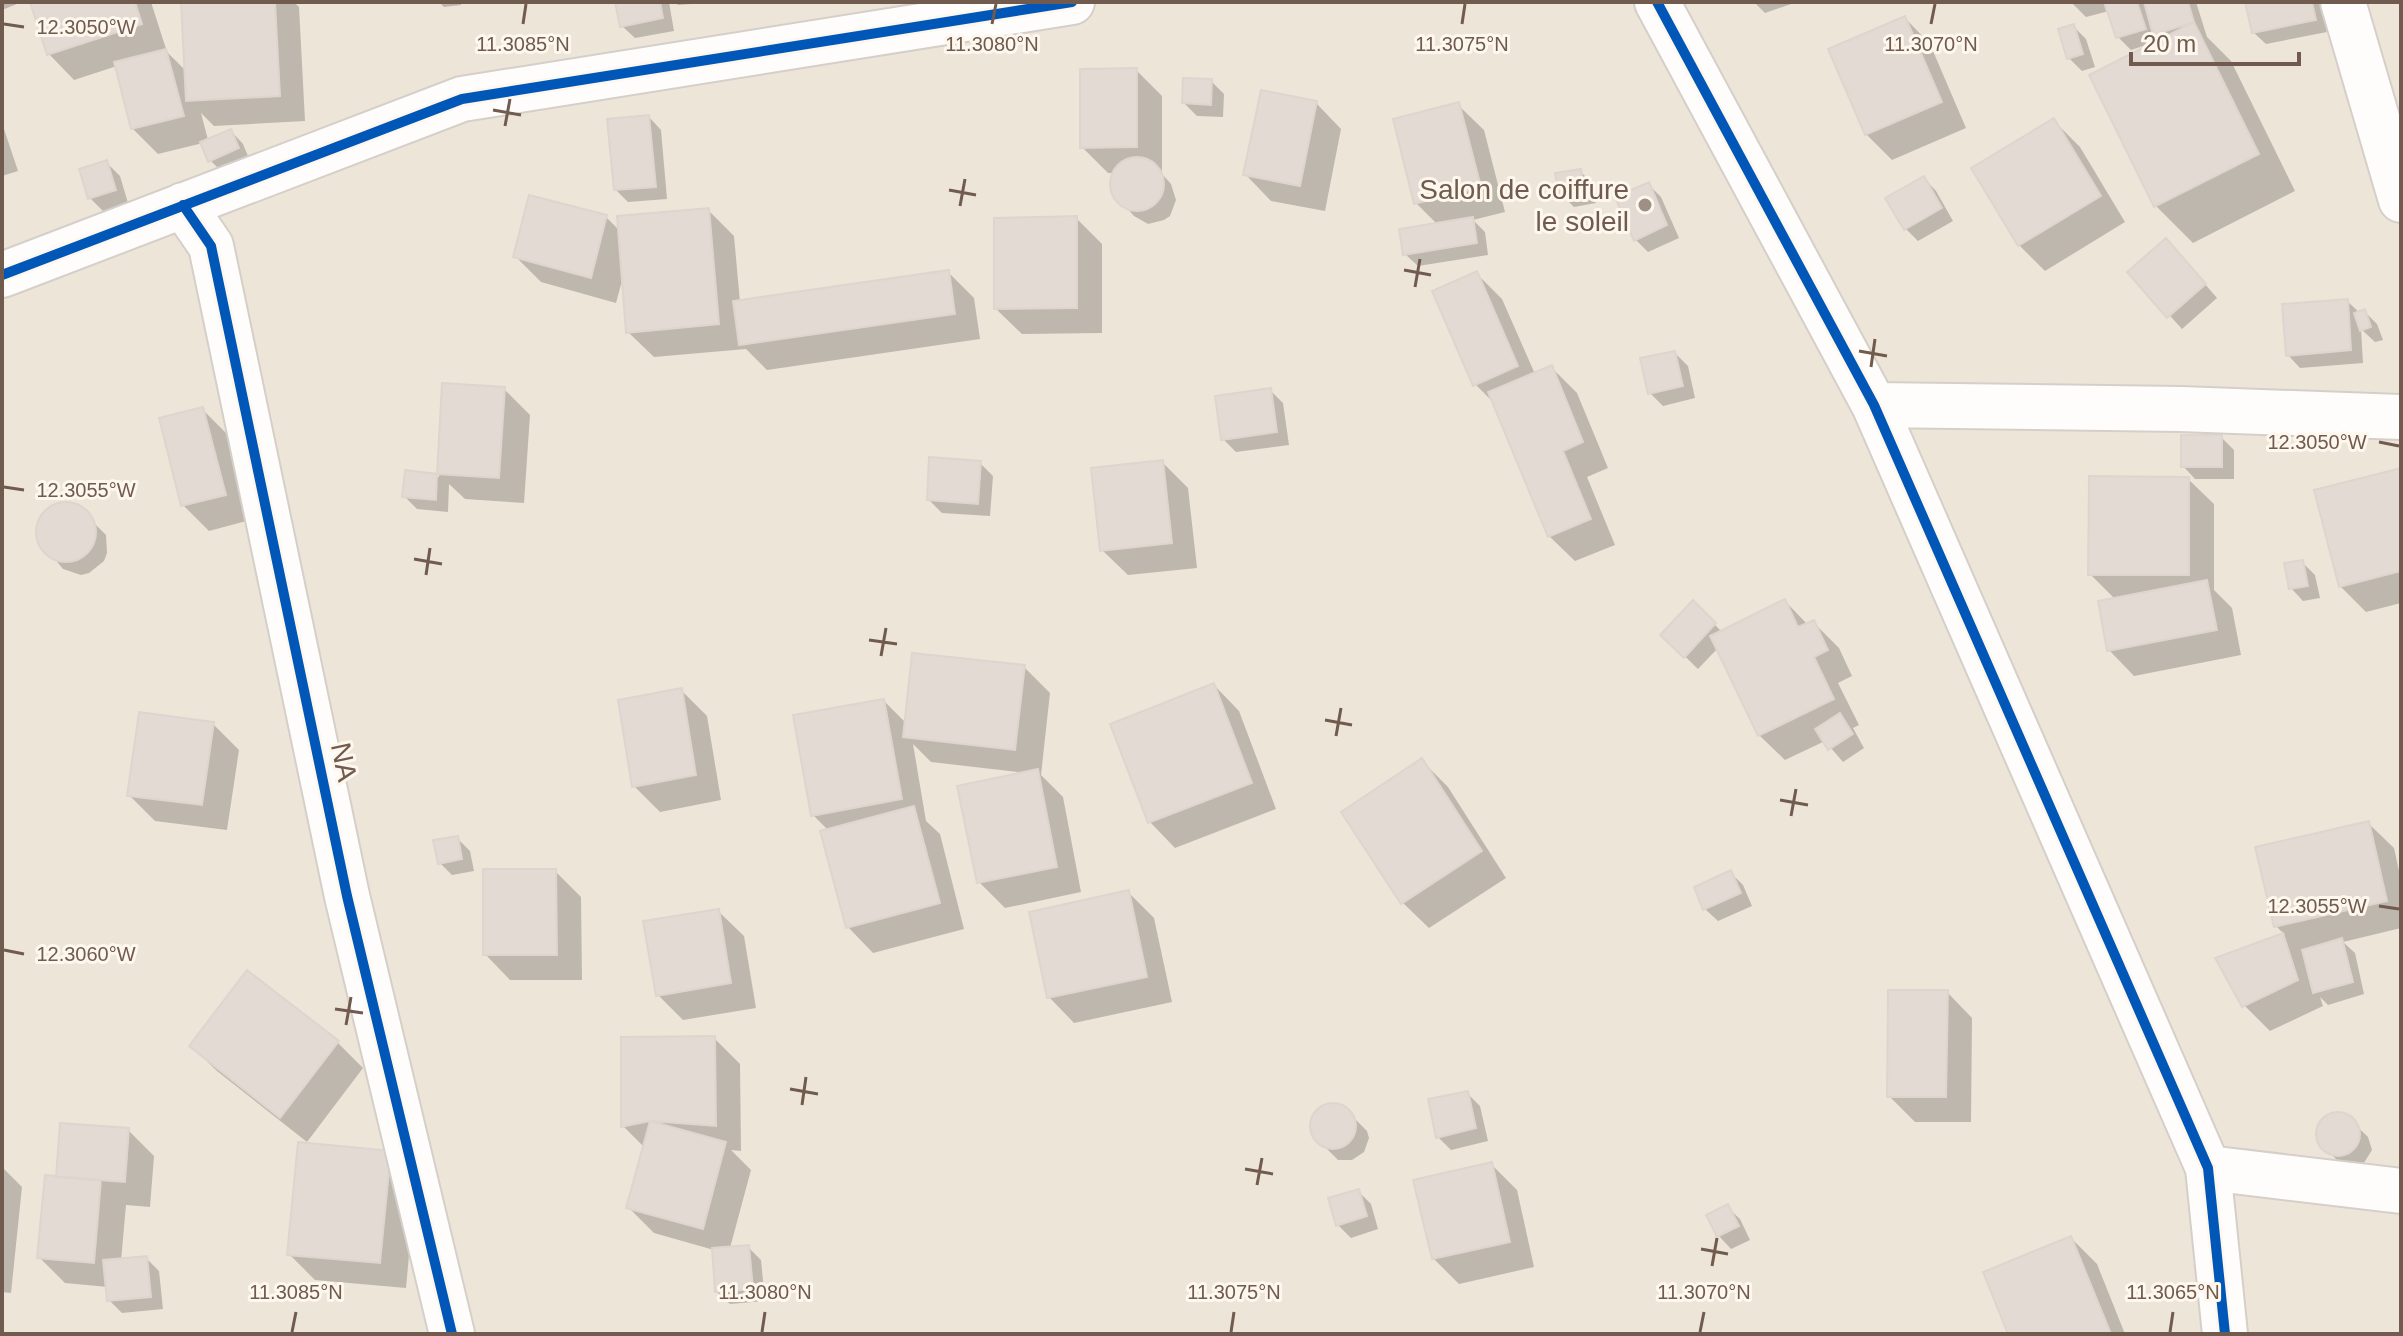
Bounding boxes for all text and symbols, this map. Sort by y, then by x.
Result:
text: 12.3050°W [36,16,136,38]
scale bar [2131,16,2299,66]
text: 20 m [2143,30,2196,57]
text: 11.3085°N [476,33,570,55]
text: 11.3080°N [945,33,1039,55]
text: 11.3075°N [1415,33,1509,55]
text: 11.3070°N [1884,33,1978,55]
place label: Salon de coiffure le soleil [1419,174,1629,237]
marker: Salon de coiffure le soleil [1636,196,1654,214]
text: 12.3050°W [2267,431,2367,453]
text: 12.3055°W [36,479,136,501]
street label: NA [325,740,363,785]
text: 12.3055°W [2267,895,2367,917]
text: 12.3060°W [36,943,136,965]
text: 11.3085°N [249,1281,343,1303]
text: 11.3080°N [718,1281,812,1303]
text: 11.3075°N [1187,1281,1281,1303]
text: 11.3070°N [1657,1281,1751,1303]
text: 11.3065°N [2126,1281,2220,1303]

